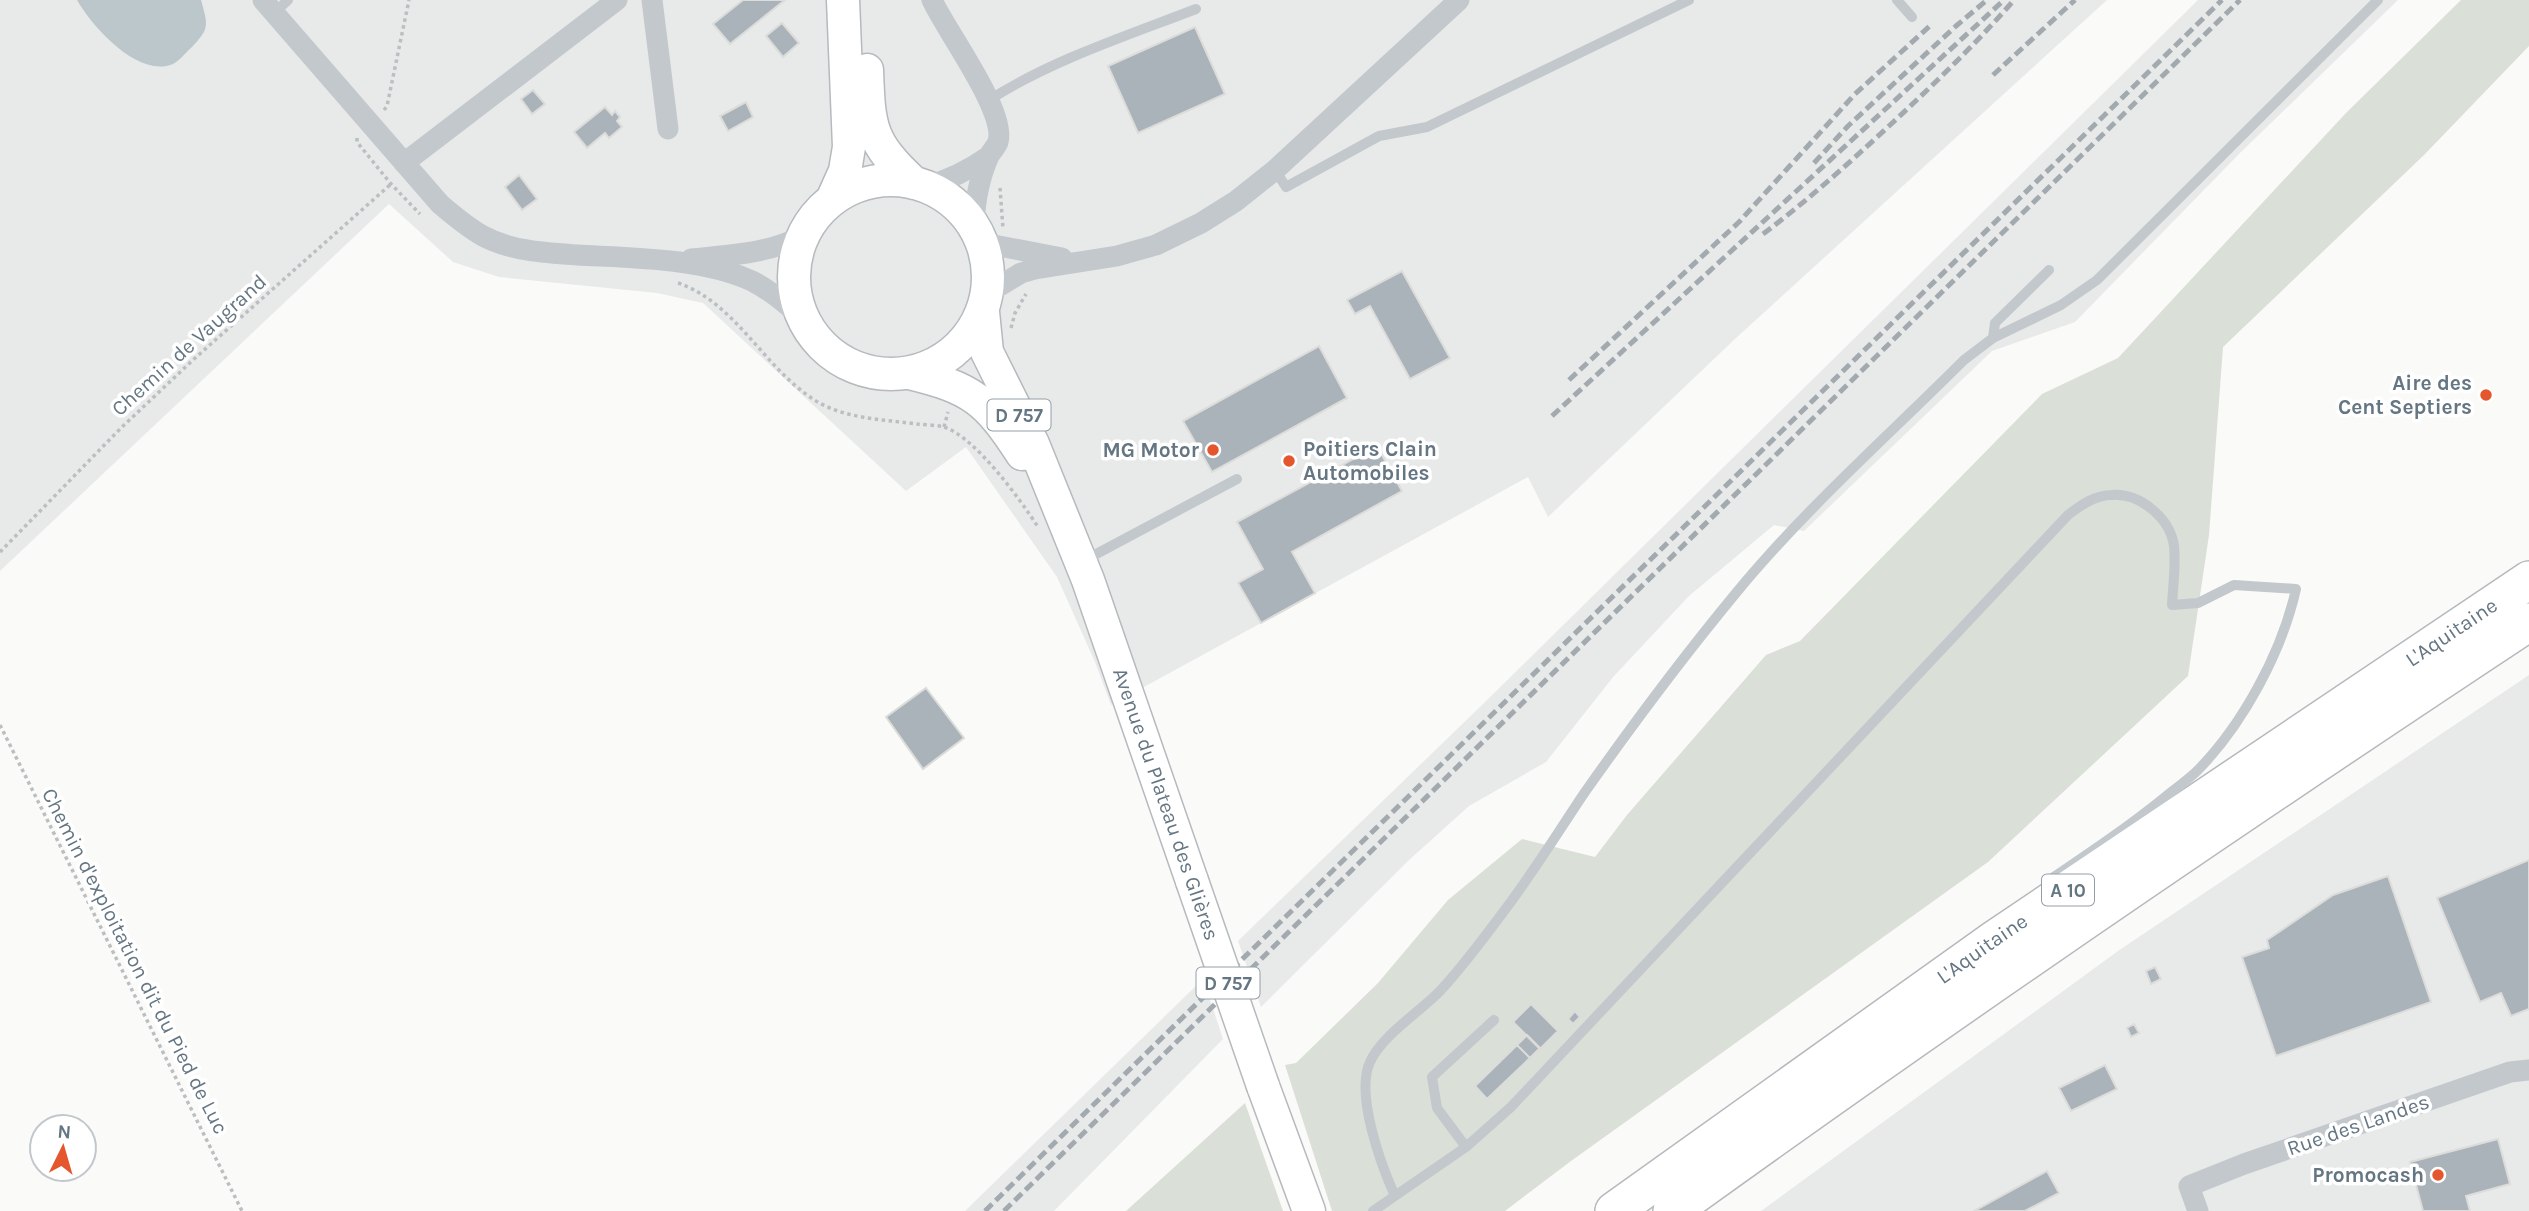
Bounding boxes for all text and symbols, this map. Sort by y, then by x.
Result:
street label: Chemin de Vaugrand [107,269,271,421]
place label: Aire des Cent Septiers [2338,371,2472,419]
marker: Aire des Cent Septiers [2478,387,2494,403]
road number: D 757 [988,400,1050,430]
place label: Poitiers Clain Automobiles [1303,437,1437,485]
place label: MG Motor [1102,438,1200,462]
marker: MG Motor [1205,442,1221,458]
marker: Poitiers Clain Automobiles [1281,453,1297,469]
street label: L'Aquitaine [2401,593,2502,672]
street label: Avenue du Plateau des Glières [1108,665,1224,943]
street label: Chemin d'exploitation dit du Pied de Luc [37,784,233,1138]
road number: A 10 [2042,874,2094,906]
street label: L'Aquitaine [1932,909,2032,989]
road number: D 757 [1196,967,1260,998]
street label: Rue des Landes [2284,1089,2432,1161]
north arrow [28,1113,98,1183]
text: N [57,1121,72,1144]
place label: Promocash [2312,1163,2424,1187]
marker: Promocash [2430,1167,2446,1183]

